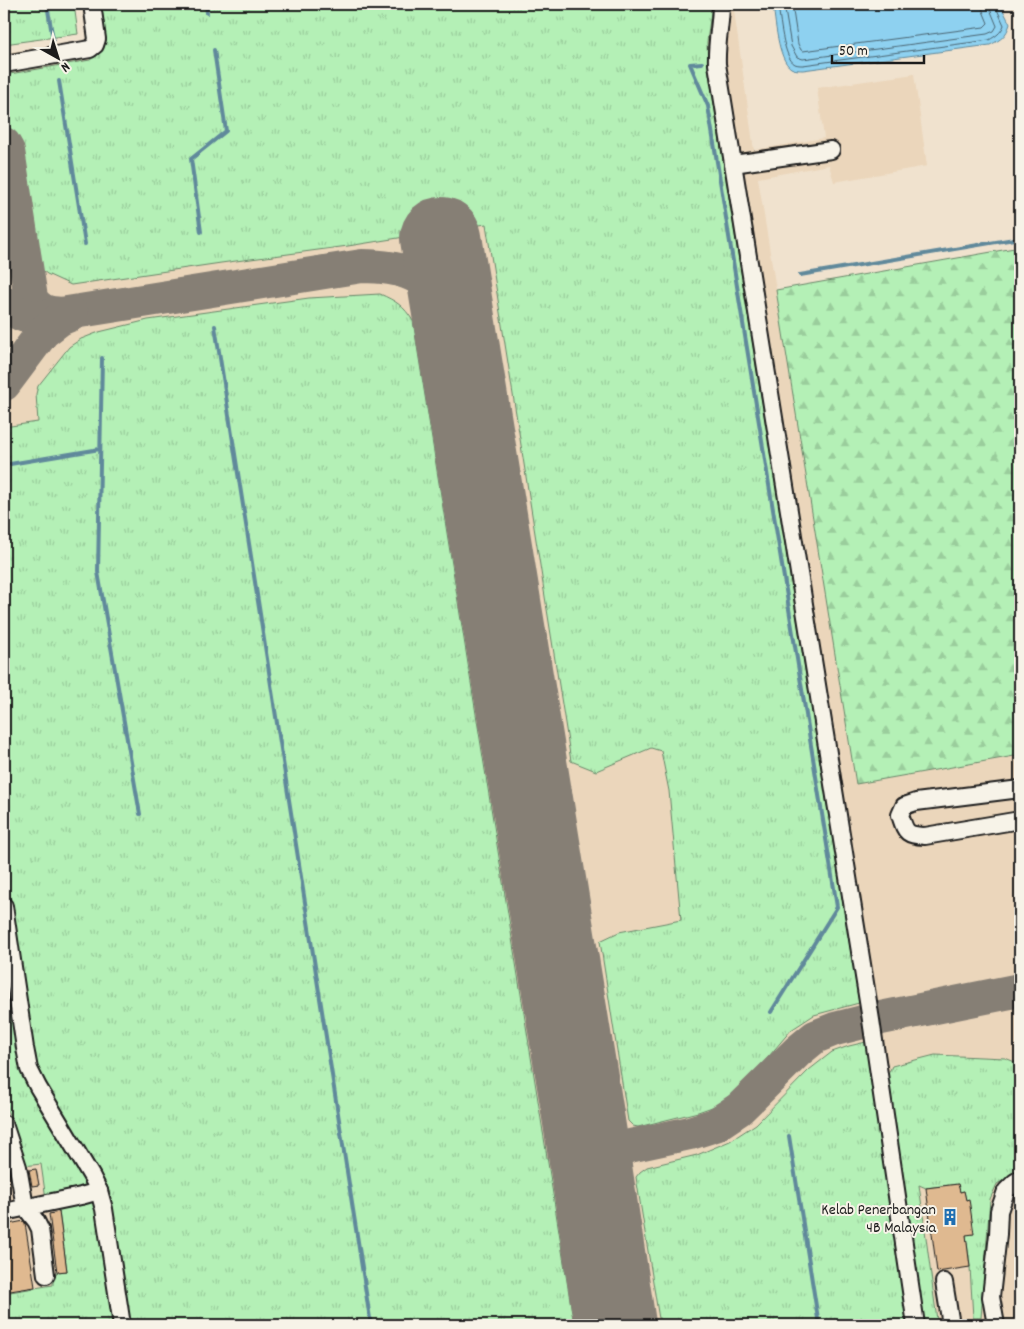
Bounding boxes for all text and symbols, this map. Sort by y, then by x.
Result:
north arrow [32,32,82,82]
scale bar [832,32,924,64]
text: 50 m [839,41,868,63]
text: N [56,57,74,77]
place label: Kelab Penerbangan 4B Malaysia [821,1199,936,1240]
building icon: Kelab Penerbangan 4B Malaysia [940,1207,960,1227]

